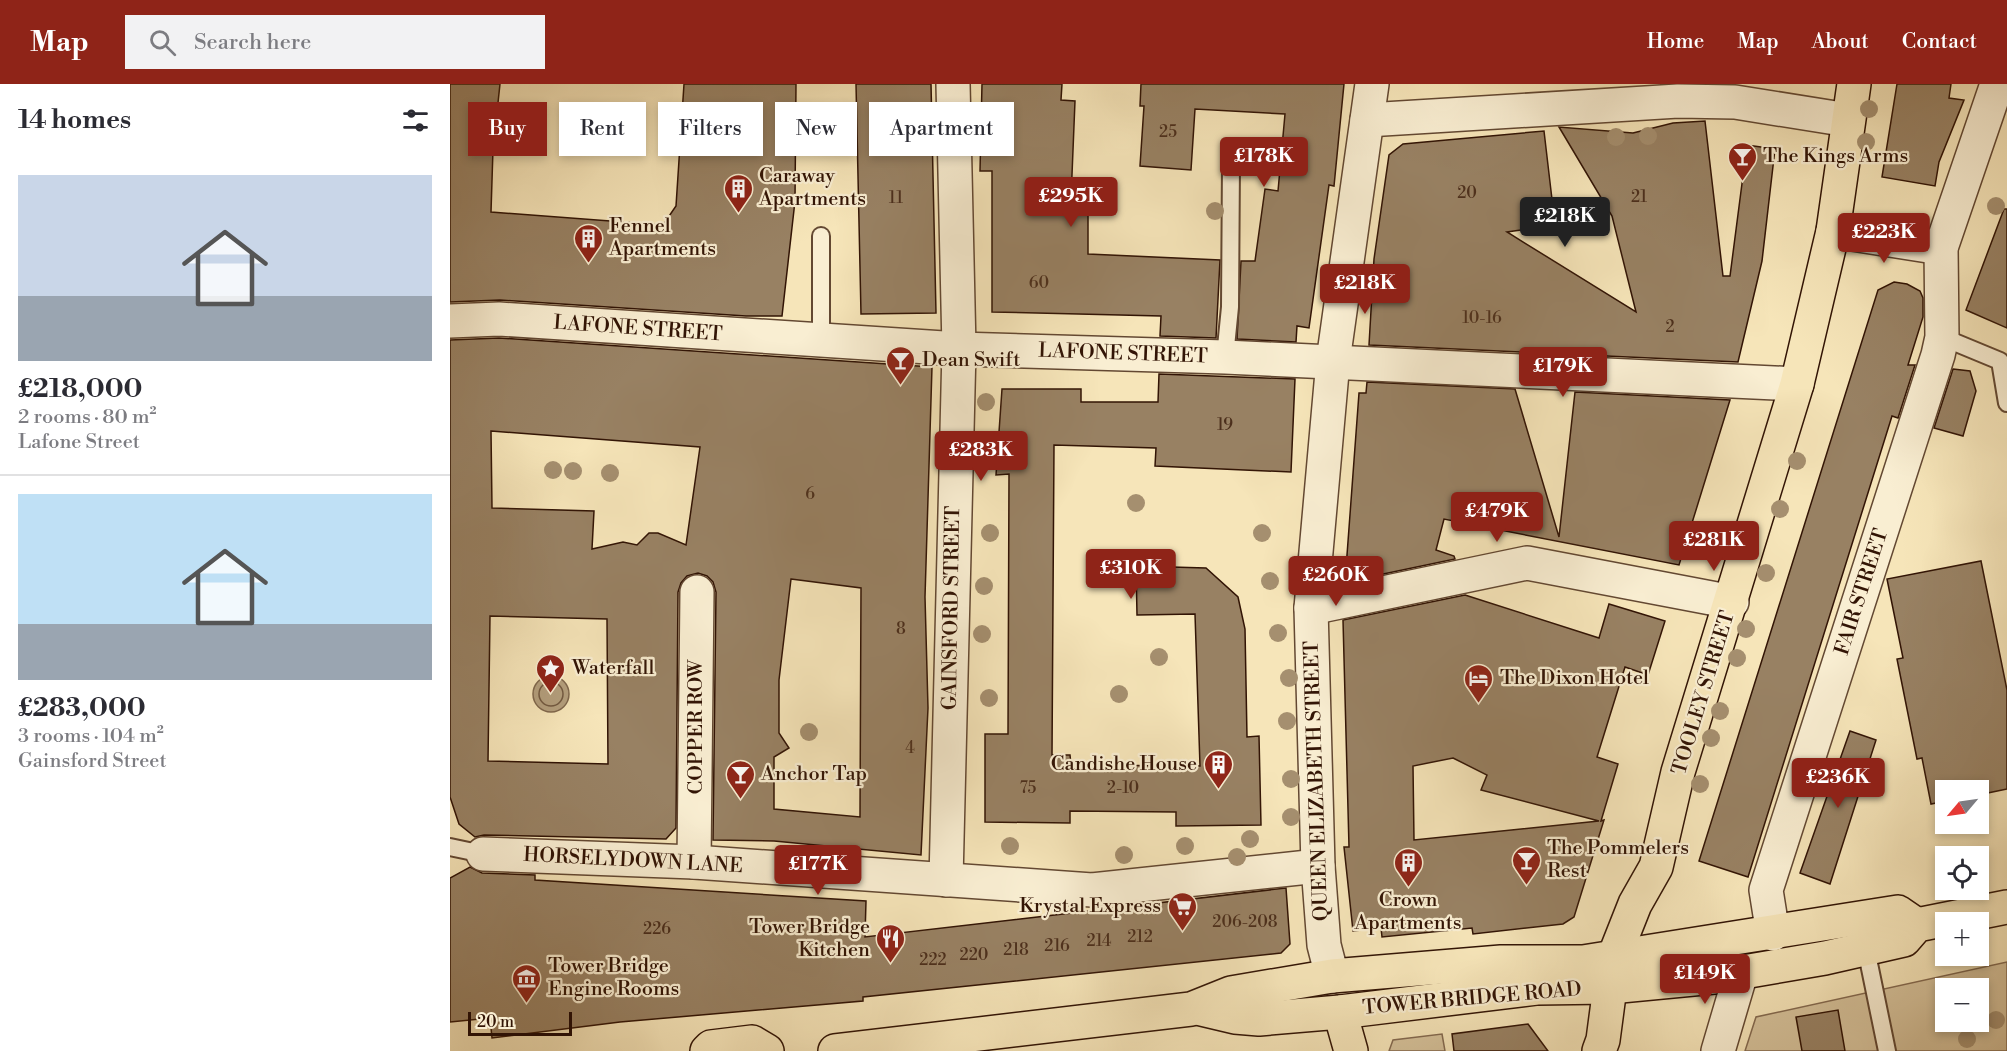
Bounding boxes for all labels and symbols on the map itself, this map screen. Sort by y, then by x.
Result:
house number: 25 [1159,122,1177,142]
pin: £178K [1222,137,1306,188]
bar icon: The Kings Arms [1726,140,1758,182]
place label: The Kings Arms [1763,144,1908,169]
place label: Caraway Apartments [758,164,866,212]
building icon: Caraway Apartments [722,172,754,214]
pin: £295K [1029,177,1113,228]
house number: 20 [1457,183,1477,203]
house number: 21 [1631,187,1647,207]
house number: 11 [889,188,903,208]
pin: £218K [1523,197,1607,248]
pin: £223K [1842,213,1926,264]
place label: Fennel Apartments [608,214,716,262]
building icon: Fennel Apartments [572,222,604,264]
pin: £218K [1323,264,1407,315]
house number: 60 [1029,273,1049,293]
house number: 10-16 [1462,308,1502,328]
street label: LAFONE STREET [553,311,723,347]
house number: 2 [1665,317,1675,337]
street label: LAFONE STREET [1038,339,1208,369]
bar icon: Dean Swift [885,344,917,386]
pin: £179K [1521,347,1605,398]
place label: Dean Swift [922,348,1020,373]
house number: 19 [1217,415,1233,435]
pin: £283K [939,431,1023,482]
house number: 6 [805,484,815,504]
pin: £479K [1455,492,1539,543]
street label: GAINSFORD STREET [938,506,966,710]
pin: £281K [1672,521,1756,572]
street label: FAIR STREET [1830,526,1894,658]
pin: £310K [1089,549,1173,600]
pin: £260K [1294,556,1378,607]
street label: TOOLEY STREET [1667,608,1741,778]
house number: 8 [896,619,906,639]
street label: QUEEN ELIZABETH STREET [1300,640,1334,922]
place icon: Waterfall [535,652,567,694]
place label: Waterfall [571,656,654,681]
street label: COPPER ROW [684,659,709,794]
hotel icon: The Dixon Hotel [1463,662,1495,704]
place label: The Dixon Hotel [1500,666,1649,691]
house number: 4 [905,738,915,758]
building icon: Candishe House [1202,748,1234,790]
place label: Candishe House [1051,752,1197,777]
bar icon: Anchor Tap [724,758,756,800]
pin: £236K [1796,758,1880,809]
place label: Anchor Tap [760,762,867,787]
house number: 75 [1020,778,1036,798]
house number: 2-10 [1107,778,1139,798]
north arrow [1935,780,1989,834]
place label: The Pommelers Rest [1547,836,1689,884]
street label: HORSELYDOWN LANE [523,843,743,879]
bar icon: The Pommelers Rest [1510,844,1542,886]
pin: £177K [776,845,860,896]
building icon: Crown Apartments [1392,846,1424,888]
place label: Crown Apartments [1353,888,1462,936]
supermarket icon: Krystal Express [1166,890,1198,932]
place label: Krystal Express [1019,894,1161,919]
house number: 206-208 [1212,912,1278,932]
place label: Tower Bridge Kitchen [749,915,870,963]
house number: 226 [643,919,671,939]
restaurant icon: Tower Bridge Kitchen [875,922,907,964]
house number: 212 [1127,927,1153,947]
house number: 214 [1086,931,1112,951]
house number: 216 [1044,936,1070,956]
house number: 218 [1003,940,1029,960]
house number: 220 [960,945,988,965]
house number: 222 [919,950,947,970]
place label: Tower Bridge Engine Rooms [548,954,679,1002]
pin: £149K [1663,954,1747,1005]
museum icon: Tower Bridge Engine Rooms [511,962,543,1004]
street label: TOWER BRIDGE ROAD [1361,977,1583,1021]
scale bar [468,1009,572,1036]

